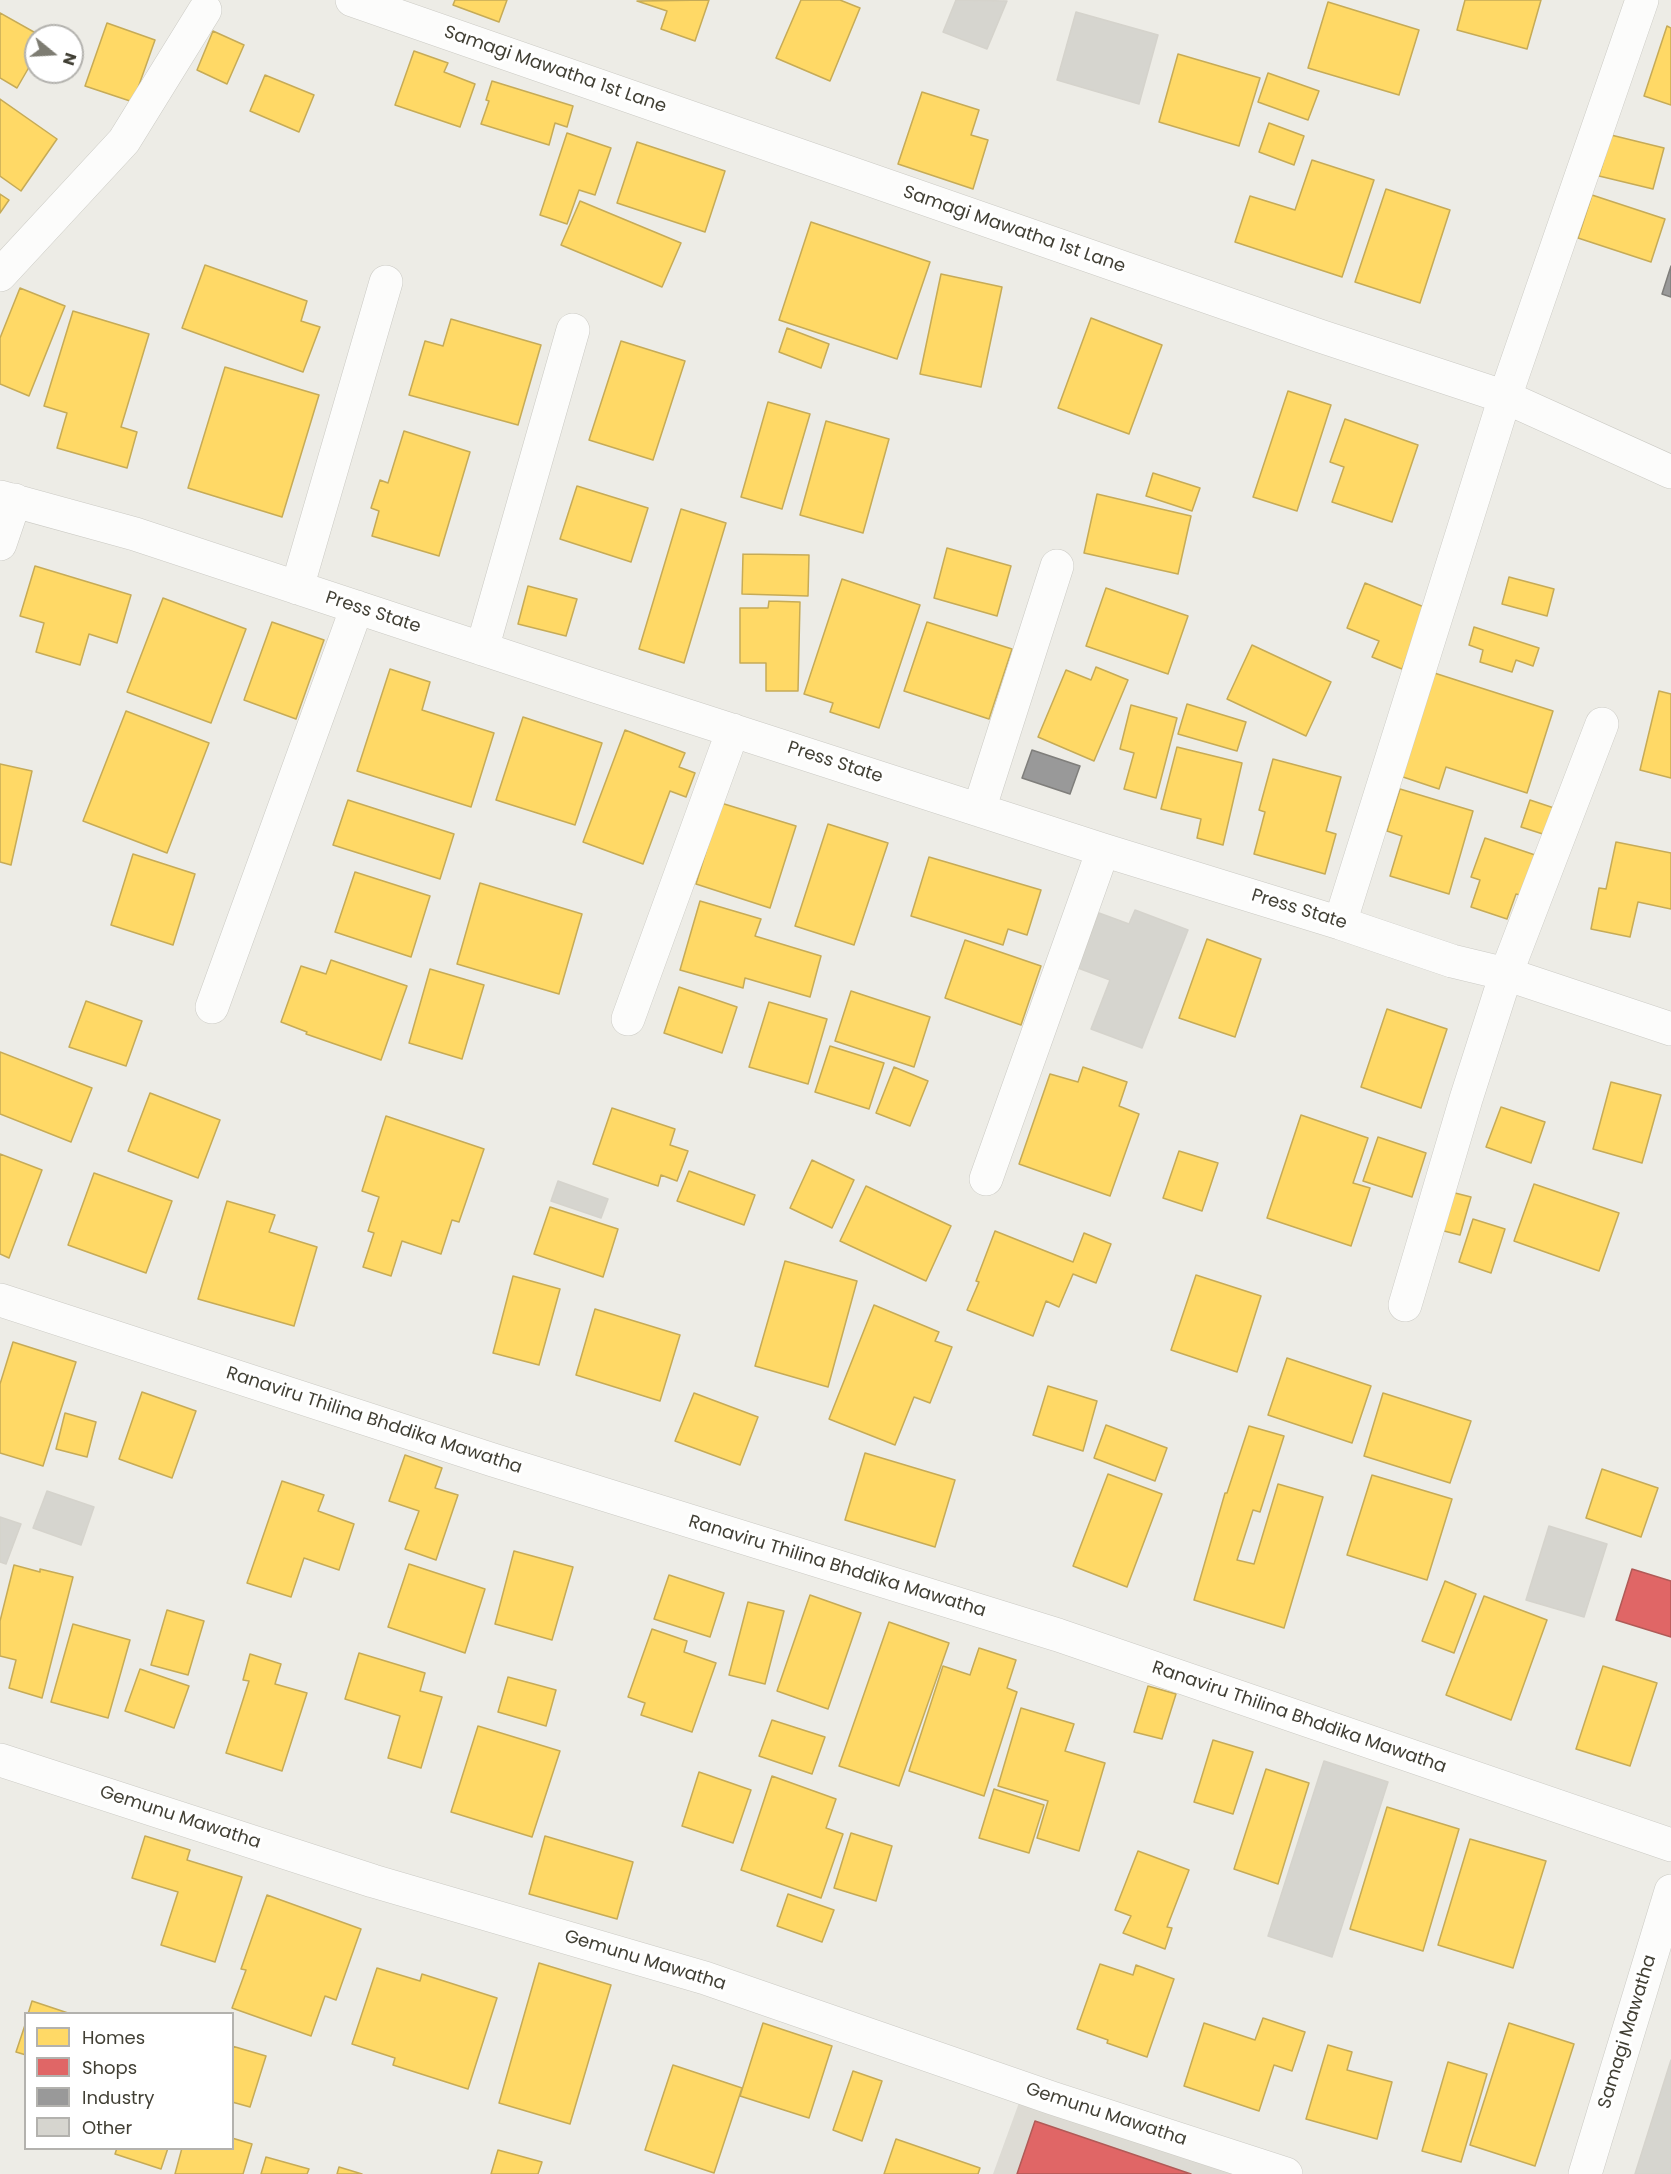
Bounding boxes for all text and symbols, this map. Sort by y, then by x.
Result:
street label: Samagi Mawatha 1st Lane [441,22,669,118]
north arrow [24,24,84,84]
text: N [57,50,82,68]
street label: Samagi Mawatha 1st Lane [900,182,1128,278]
street label: Press State [323,587,423,639]
street label: Press State [785,737,885,789]
street label: Press State [1249,885,1349,935]
street label: Ranaviru Thilina Bhddika Mawatha [223,1363,525,1479]
street label: Ranaviru Thilina Bhddika Mawatha [686,1511,988,1623]
street label: Ranaviru Thilina Bhddika Mawatha [1149,1657,1449,1779]
street label: Gemunu Mawatha [97,1782,263,1854]
street label: Gemunu Mawatha [562,1926,728,1996]
street label: Samagi Mawatha [1594,1952,1662,2112]
legend [24,2012,234,2150]
text: Homes [82,2025,145,2050]
text: Shops [82,2055,137,2080]
street label: Gemunu Mawatha [1023,2079,1189,2151]
text: Industry [82,2085,154,2110]
text: Other [82,2115,132,2140]

